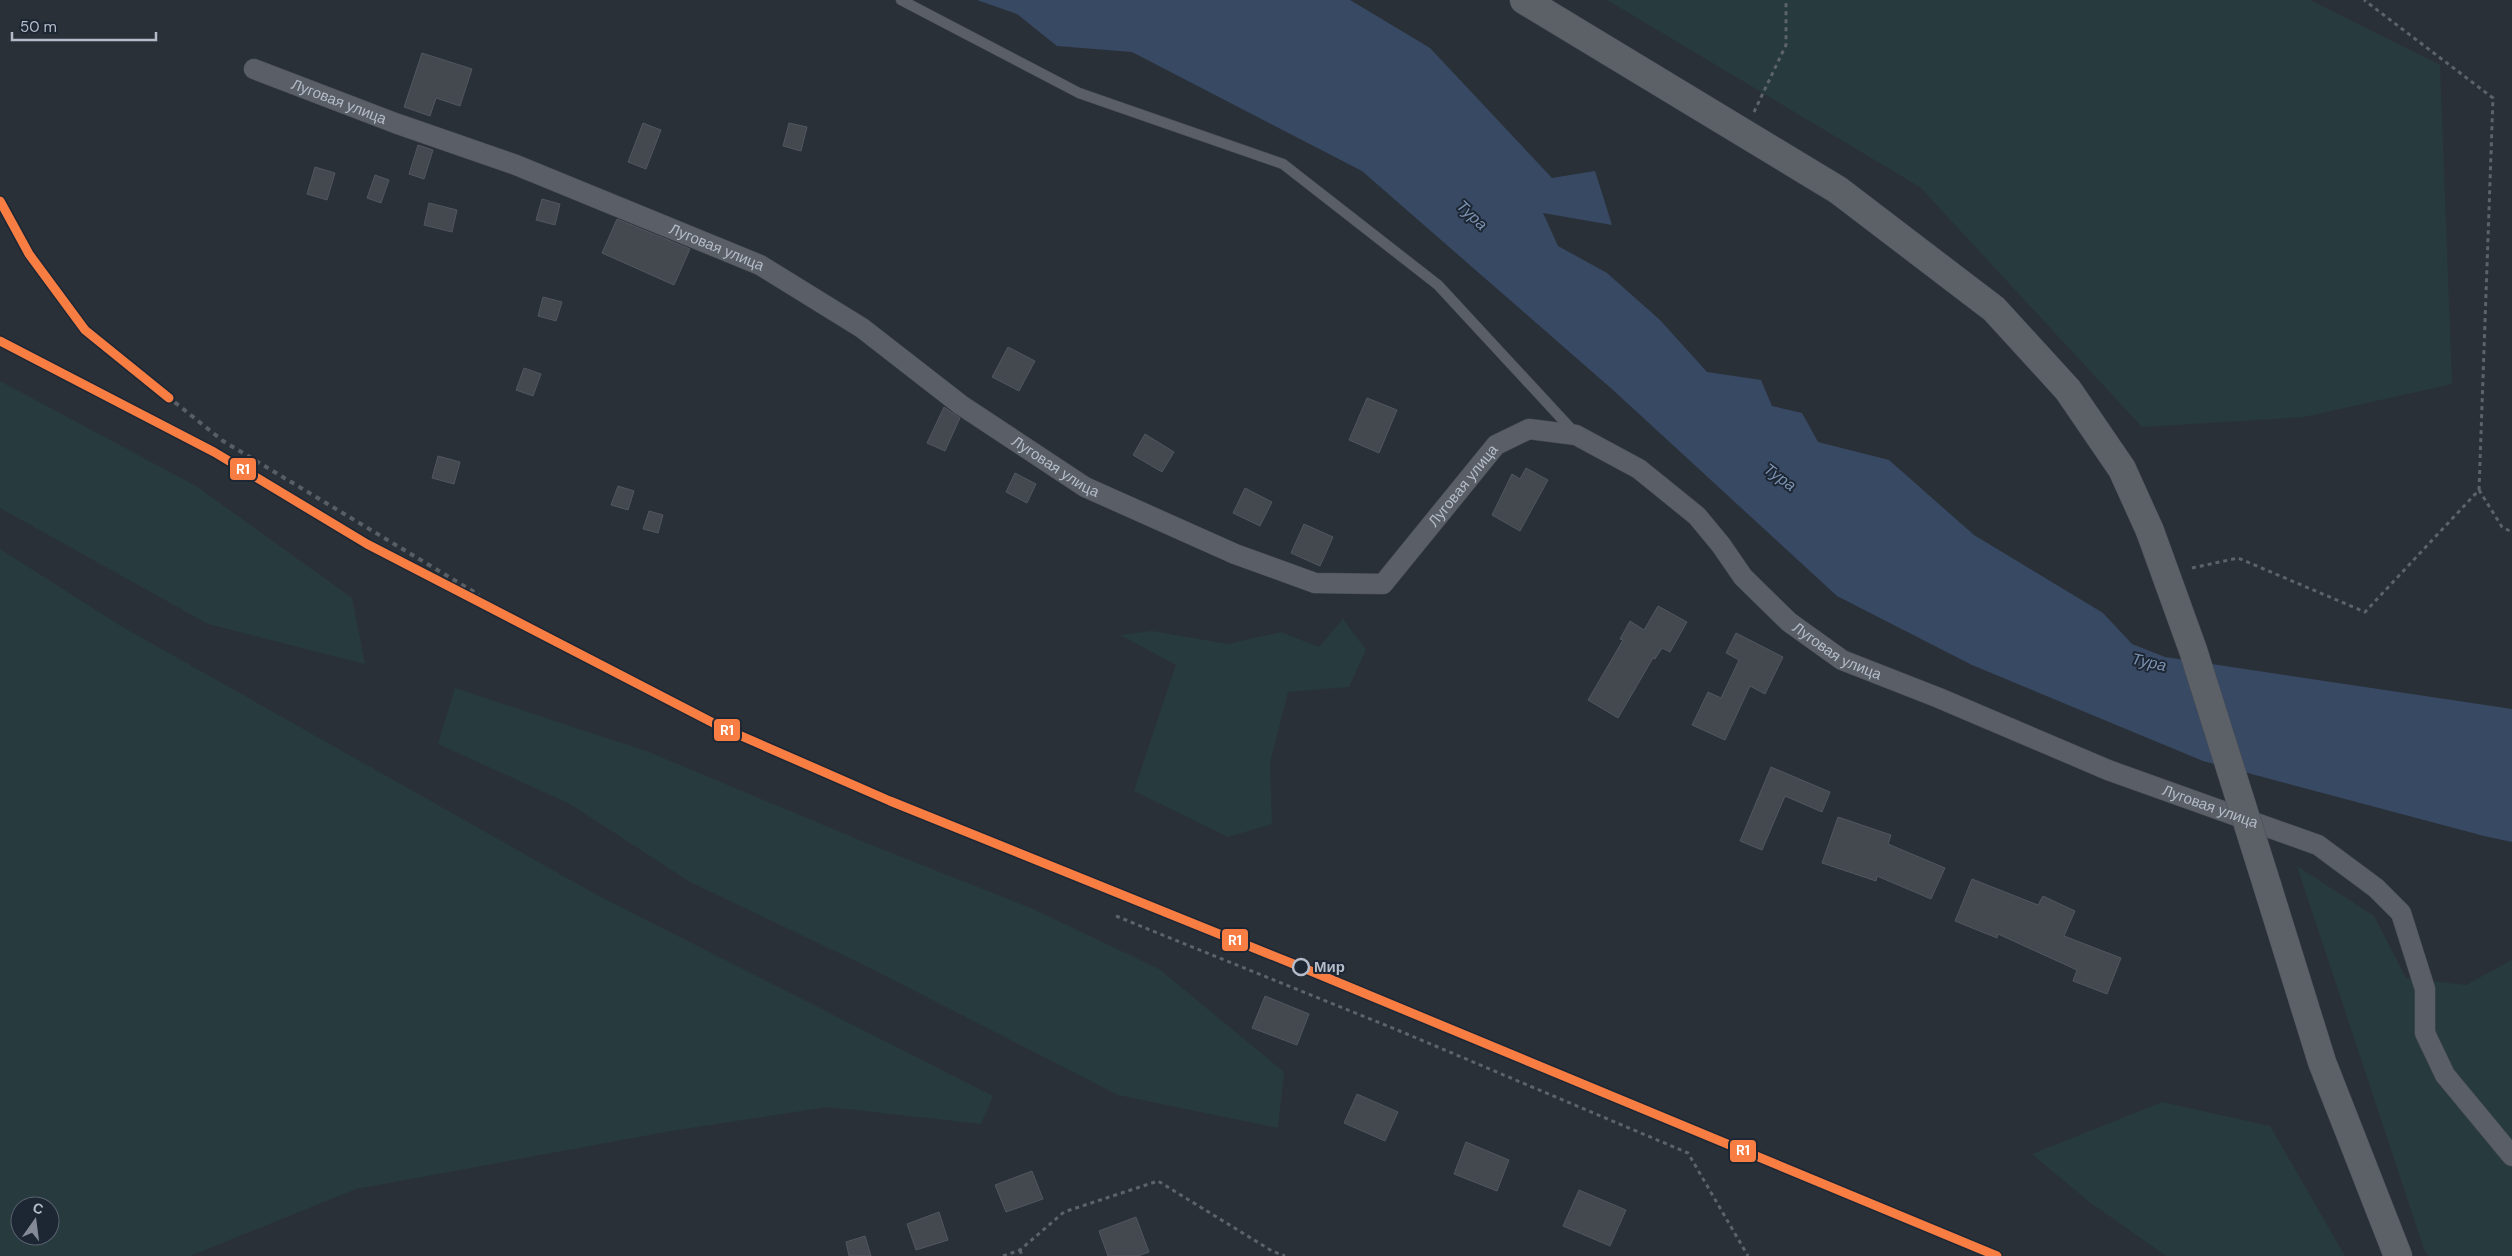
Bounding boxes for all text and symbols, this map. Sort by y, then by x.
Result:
scale bar [12,10,156,42]
text: 50 m [20,17,57,37]
street label: Луговая улица [288,74,390,129]
water label: Тура [1452,195,1492,235]
street label: Луговая улица [666,219,768,276]
street label: Луговая улица [1008,431,1103,502]
street label: Луговая улица [1424,440,1503,531]
line badge: R1 [229,457,257,481]
water label: Тура [1760,458,1800,496]
text: R1 [236,460,250,478]
street label: Луговая улица [1788,618,1885,685]
water label: Тура [2130,648,2169,676]
line badge: R1 [713,718,741,742]
text: R1 [720,721,734,739]
street label: Луговая улица [2159,780,2262,833]
line badge: R1 [1221,928,1249,952]
text: R1 [1228,931,1242,949]
place label: Мир [1314,957,1345,977]
marker: Мир [1292,958,1310,976]
line badge: R1 [1729,1139,1757,1163]
text: R1 [1736,1141,1750,1159]
north arrow [10,1196,60,1246]
text: С [31,1198,45,1218]

